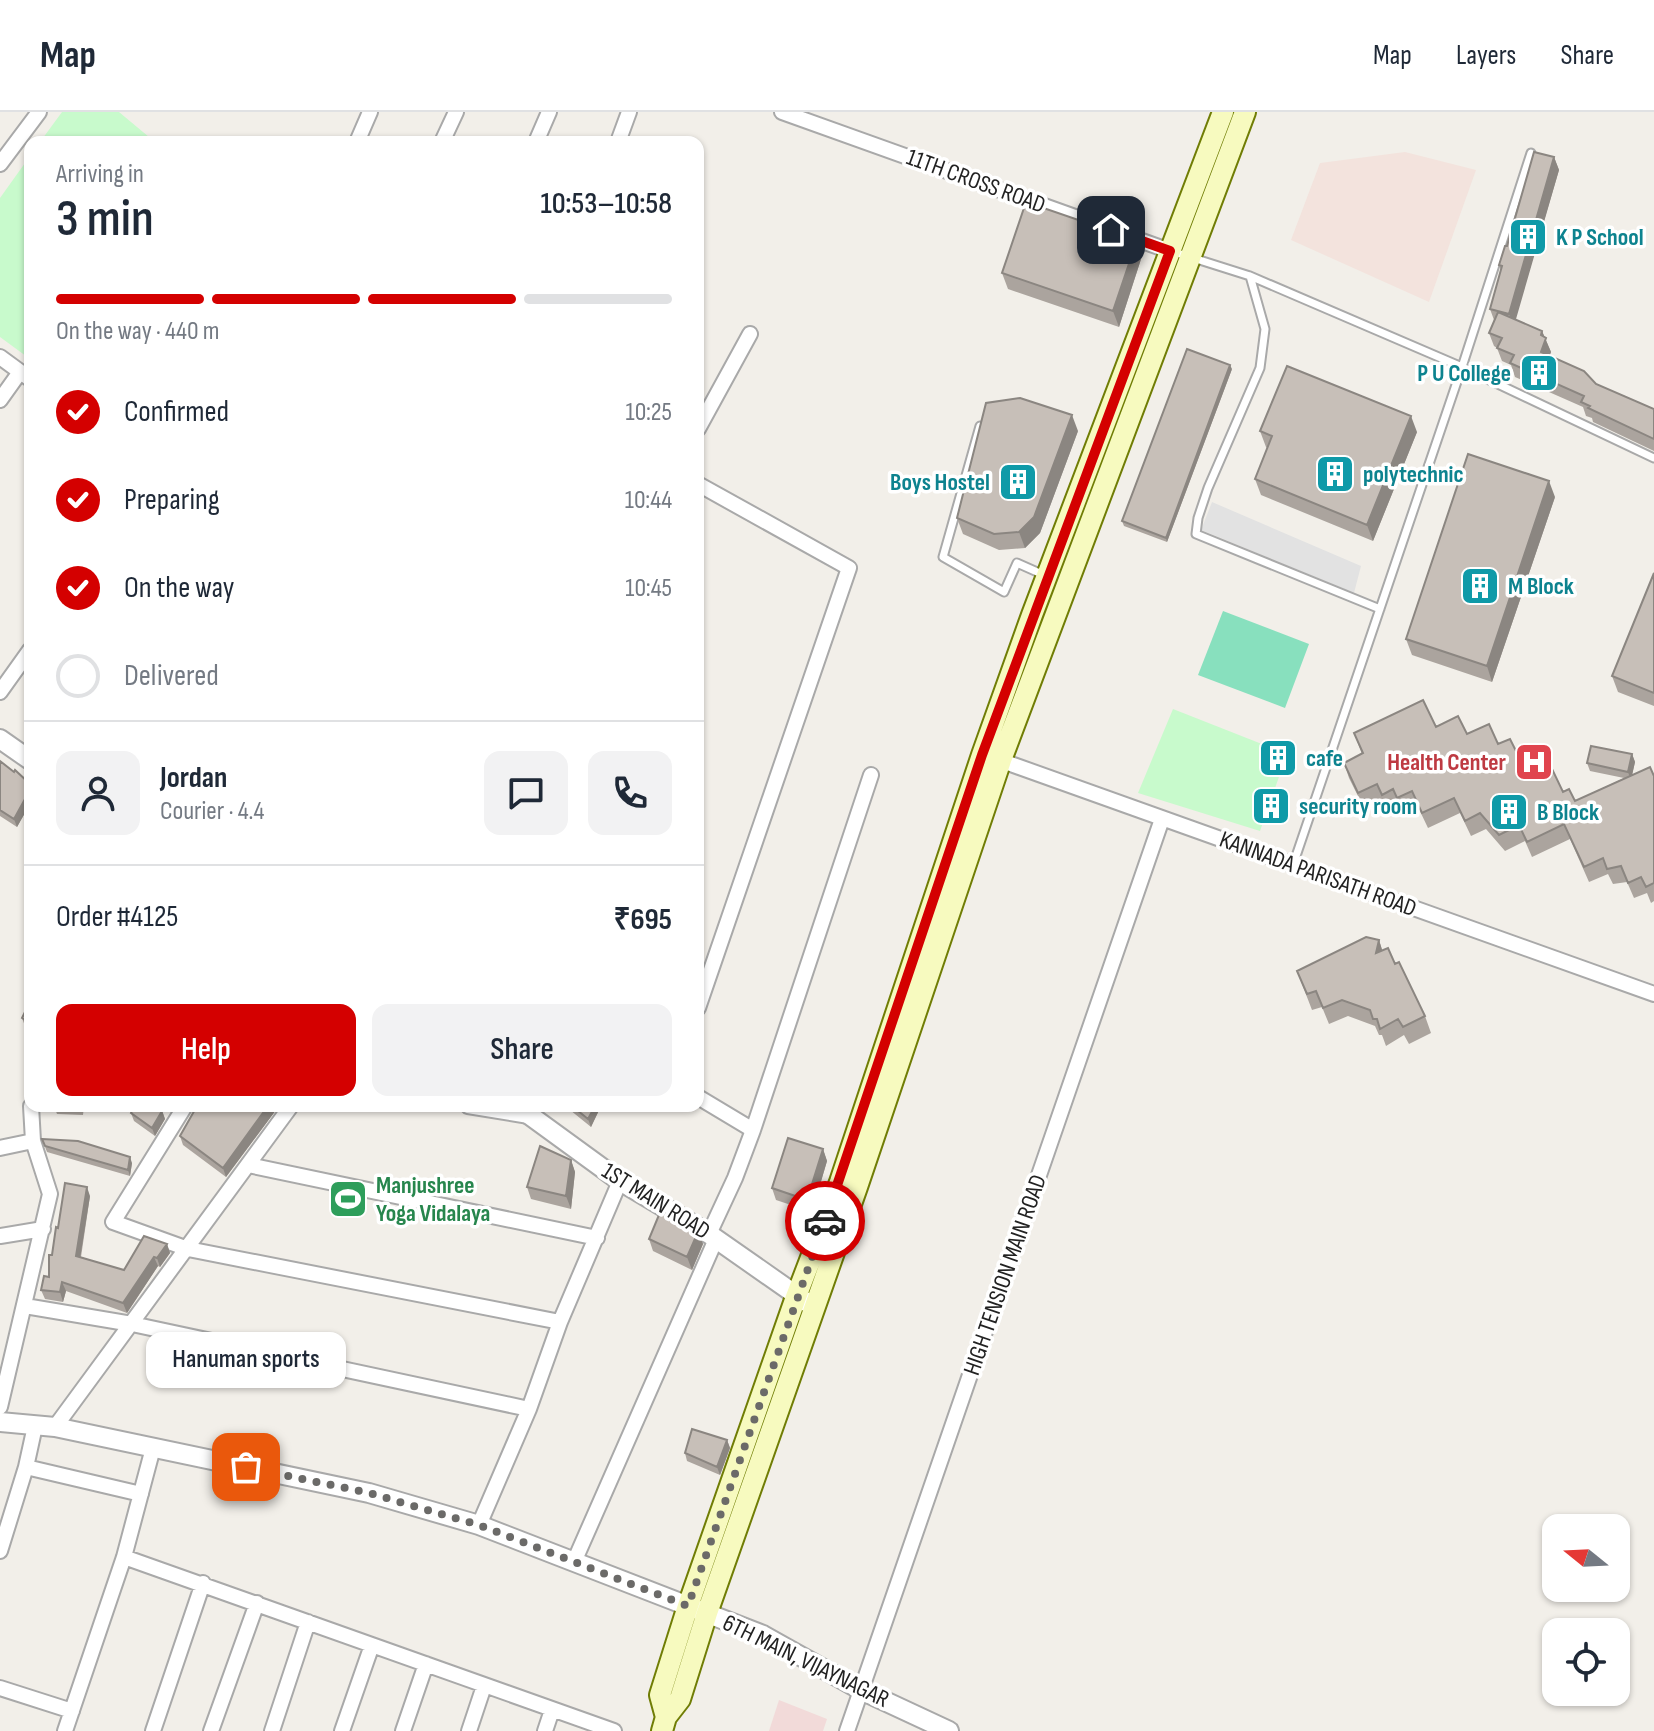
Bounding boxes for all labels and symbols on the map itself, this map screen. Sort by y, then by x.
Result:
street label: 11TH CROSS ROAD [903,142,1049,220]
pin [1077,196,1145,264]
building icon: K P School [1507,216,1549,258]
place label: K P School [1556,223,1644,252]
building icon: P U College [1518,352,1560,394]
place label: P U College [1417,359,1511,388]
building icon: polytechnic [1314,453,1356,495]
place label: polytechnic [1363,460,1464,489]
building icon: Boys Hostel [997,461,1039,503]
place label: Boys Hostel [890,468,990,497]
building icon: M Block [1459,565,1501,607]
place label: M Block [1508,572,1574,601]
building icon: cafe [1257,737,1299,779]
hospital icon: Health Center [1513,741,1555,783]
place label: cafe [1306,744,1343,773]
place label: Health Center [1387,748,1507,777]
building icon: security room [1250,785,1292,827]
building icon: B Block [1488,791,1530,833]
place label: security room [1299,792,1417,821]
place label: B Block [1537,798,1599,827]
street label: KANNADA PARISATH ROAD [1216,825,1420,923]
street label: 1ST MAIN ROAD [596,1156,716,1246]
place label: Manjushree Yoga Vidalaya [376,1171,490,1228]
street label: HIGH TENSION MAIN ROAD [957,1171,1053,1379]
sports icon: Manjushree Yoga Vidalaya [327,1178,369,1220]
courier [785,1181,865,1261]
callout: Hanuman sports [146,1331,346,1387]
pin [212,1433,280,1501]
north arrow [1542,1514,1630,1602]
street label: 6TH MAIN, VIJAYNAGAR [718,1608,894,1714]

